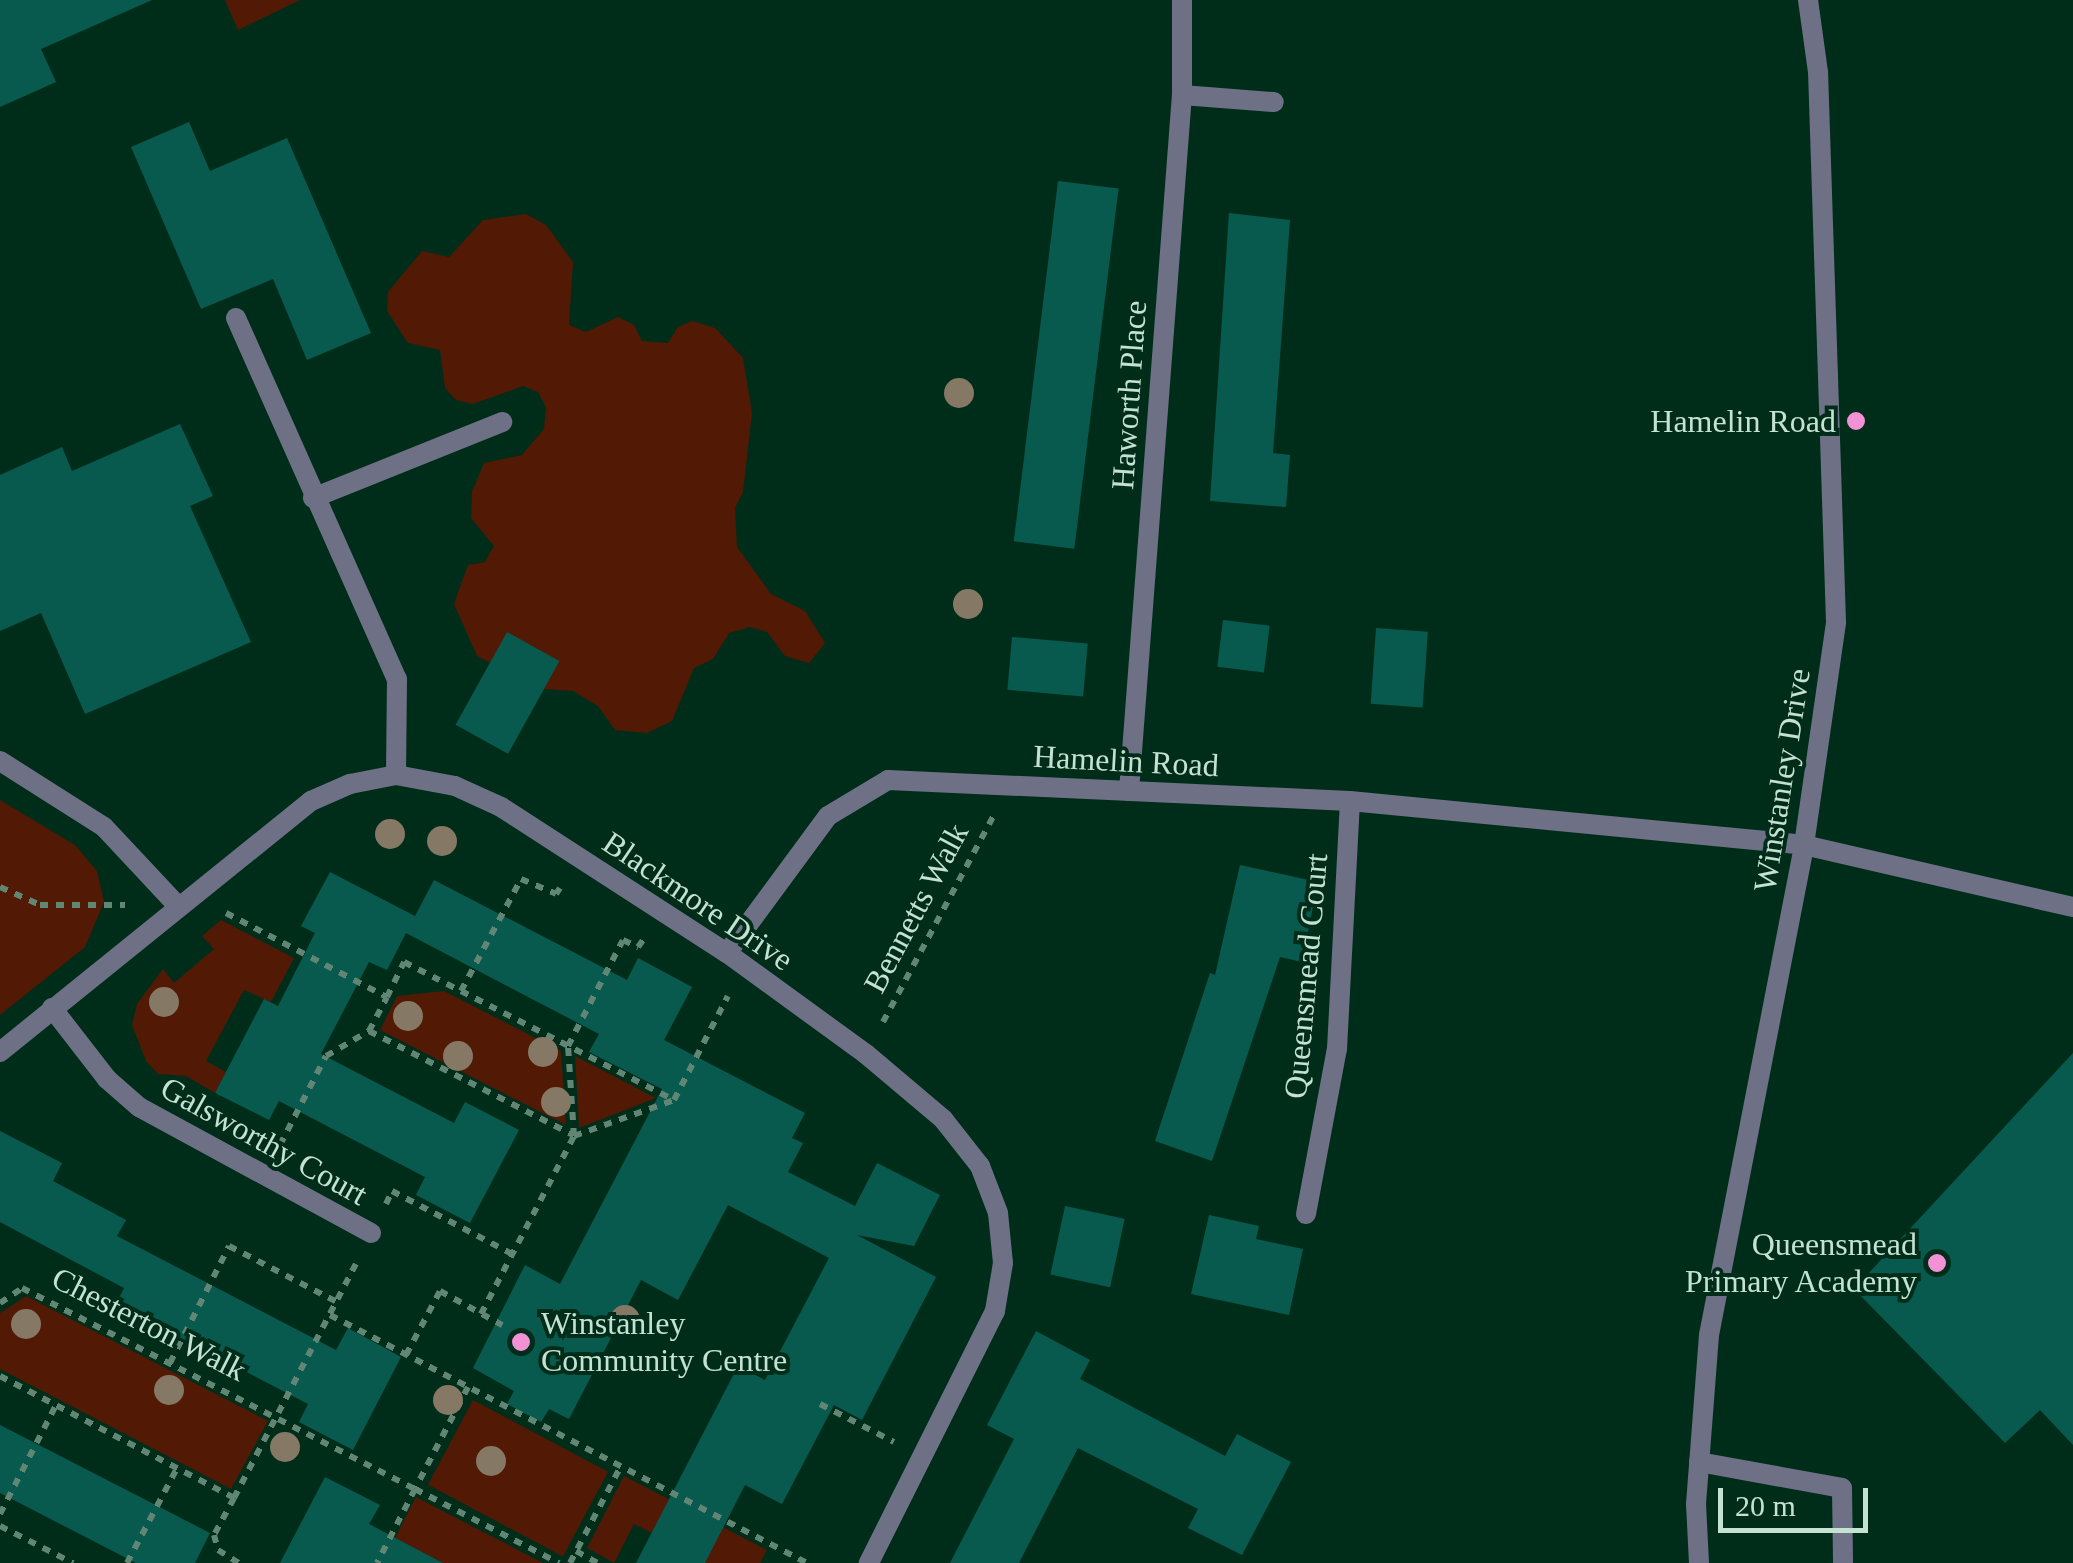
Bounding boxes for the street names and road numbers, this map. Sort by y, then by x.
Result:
street label: Haworth Place [1103,299,1155,491]
street label: Winstanley Drive [1745,666,1819,894]
street label: Hamelin Road [1032,737,1220,785]
street label: Bennetts Walk [855,817,977,999]
street label: Blackmore Drive [596,823,800,979]
street label: Queensmead Court [1276,852,1336,1100]
street label: Galsworthy Court [154,1068,374,1214]
street label: Chesterton Walk [45,1258,253,1390]

